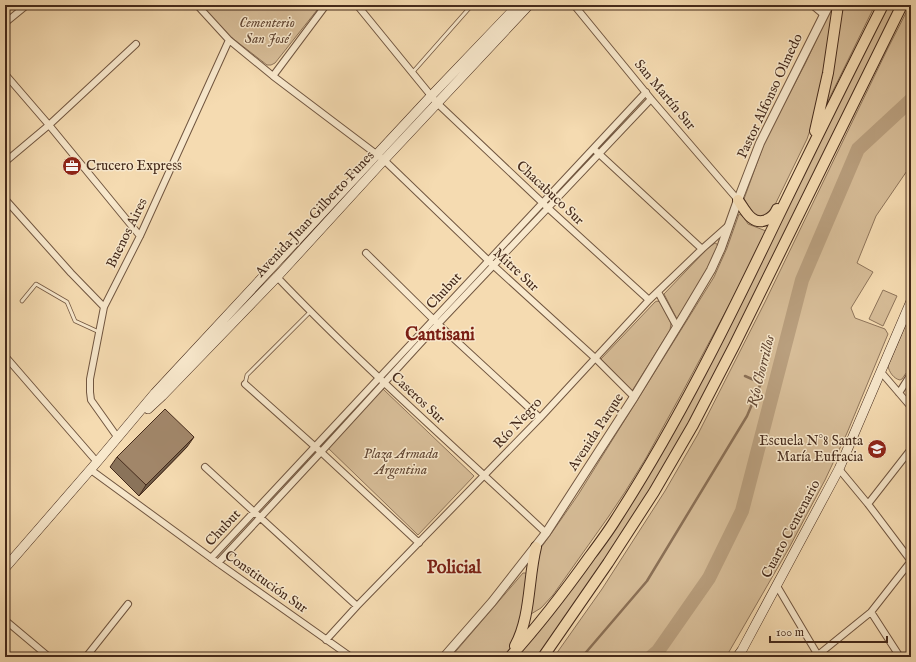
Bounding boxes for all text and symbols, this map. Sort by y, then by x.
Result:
park label: Cementerio San José [239,14,295,48]
street label: Pastor Alfonso Olmedo [733,30,807,161]
street label: San Martín Sur [630,56,700,134]
street label: Avenida Juan Gilberto Funes [251,147,378,282]
office icon: Crucero Express [61,155,83,177]
place label: Crucero Express [86,157,182,175]
street label: Chacabuco Sur [512,157,588,229]
street label: Buenos Aires [102,195,152,271]
street label: Mitre Sur [489,244,543,296]
street label: Chubut [422,269,466,313]
district label: Cantisani [405,324,475,347]
water label: Río Chorrillos [743,332,779,409]
street label: Caseros Sur [387,368,449,428]
street label: Avenida Parque [564,389,628,475]
street label: Río Negro [490,393,546,452]
place label: Escuela N°8 Santa María Eufracia [759,432,864,466]
school or university icon: Escuela N°8 Santa María Eufracia [866,438,888,460]
park label: Plaza Armada Argentina [363,445,439,480]
street label: Cuarto Centenario [758,476,825,581]
street label: Chubut [201,506,245,550]
street label: Constitución Sur [221,547,311,617]
district label: Policial [427,557,482,580]
scale bar [770,618,887,644]
text: 100 m [776,625,804,640]

